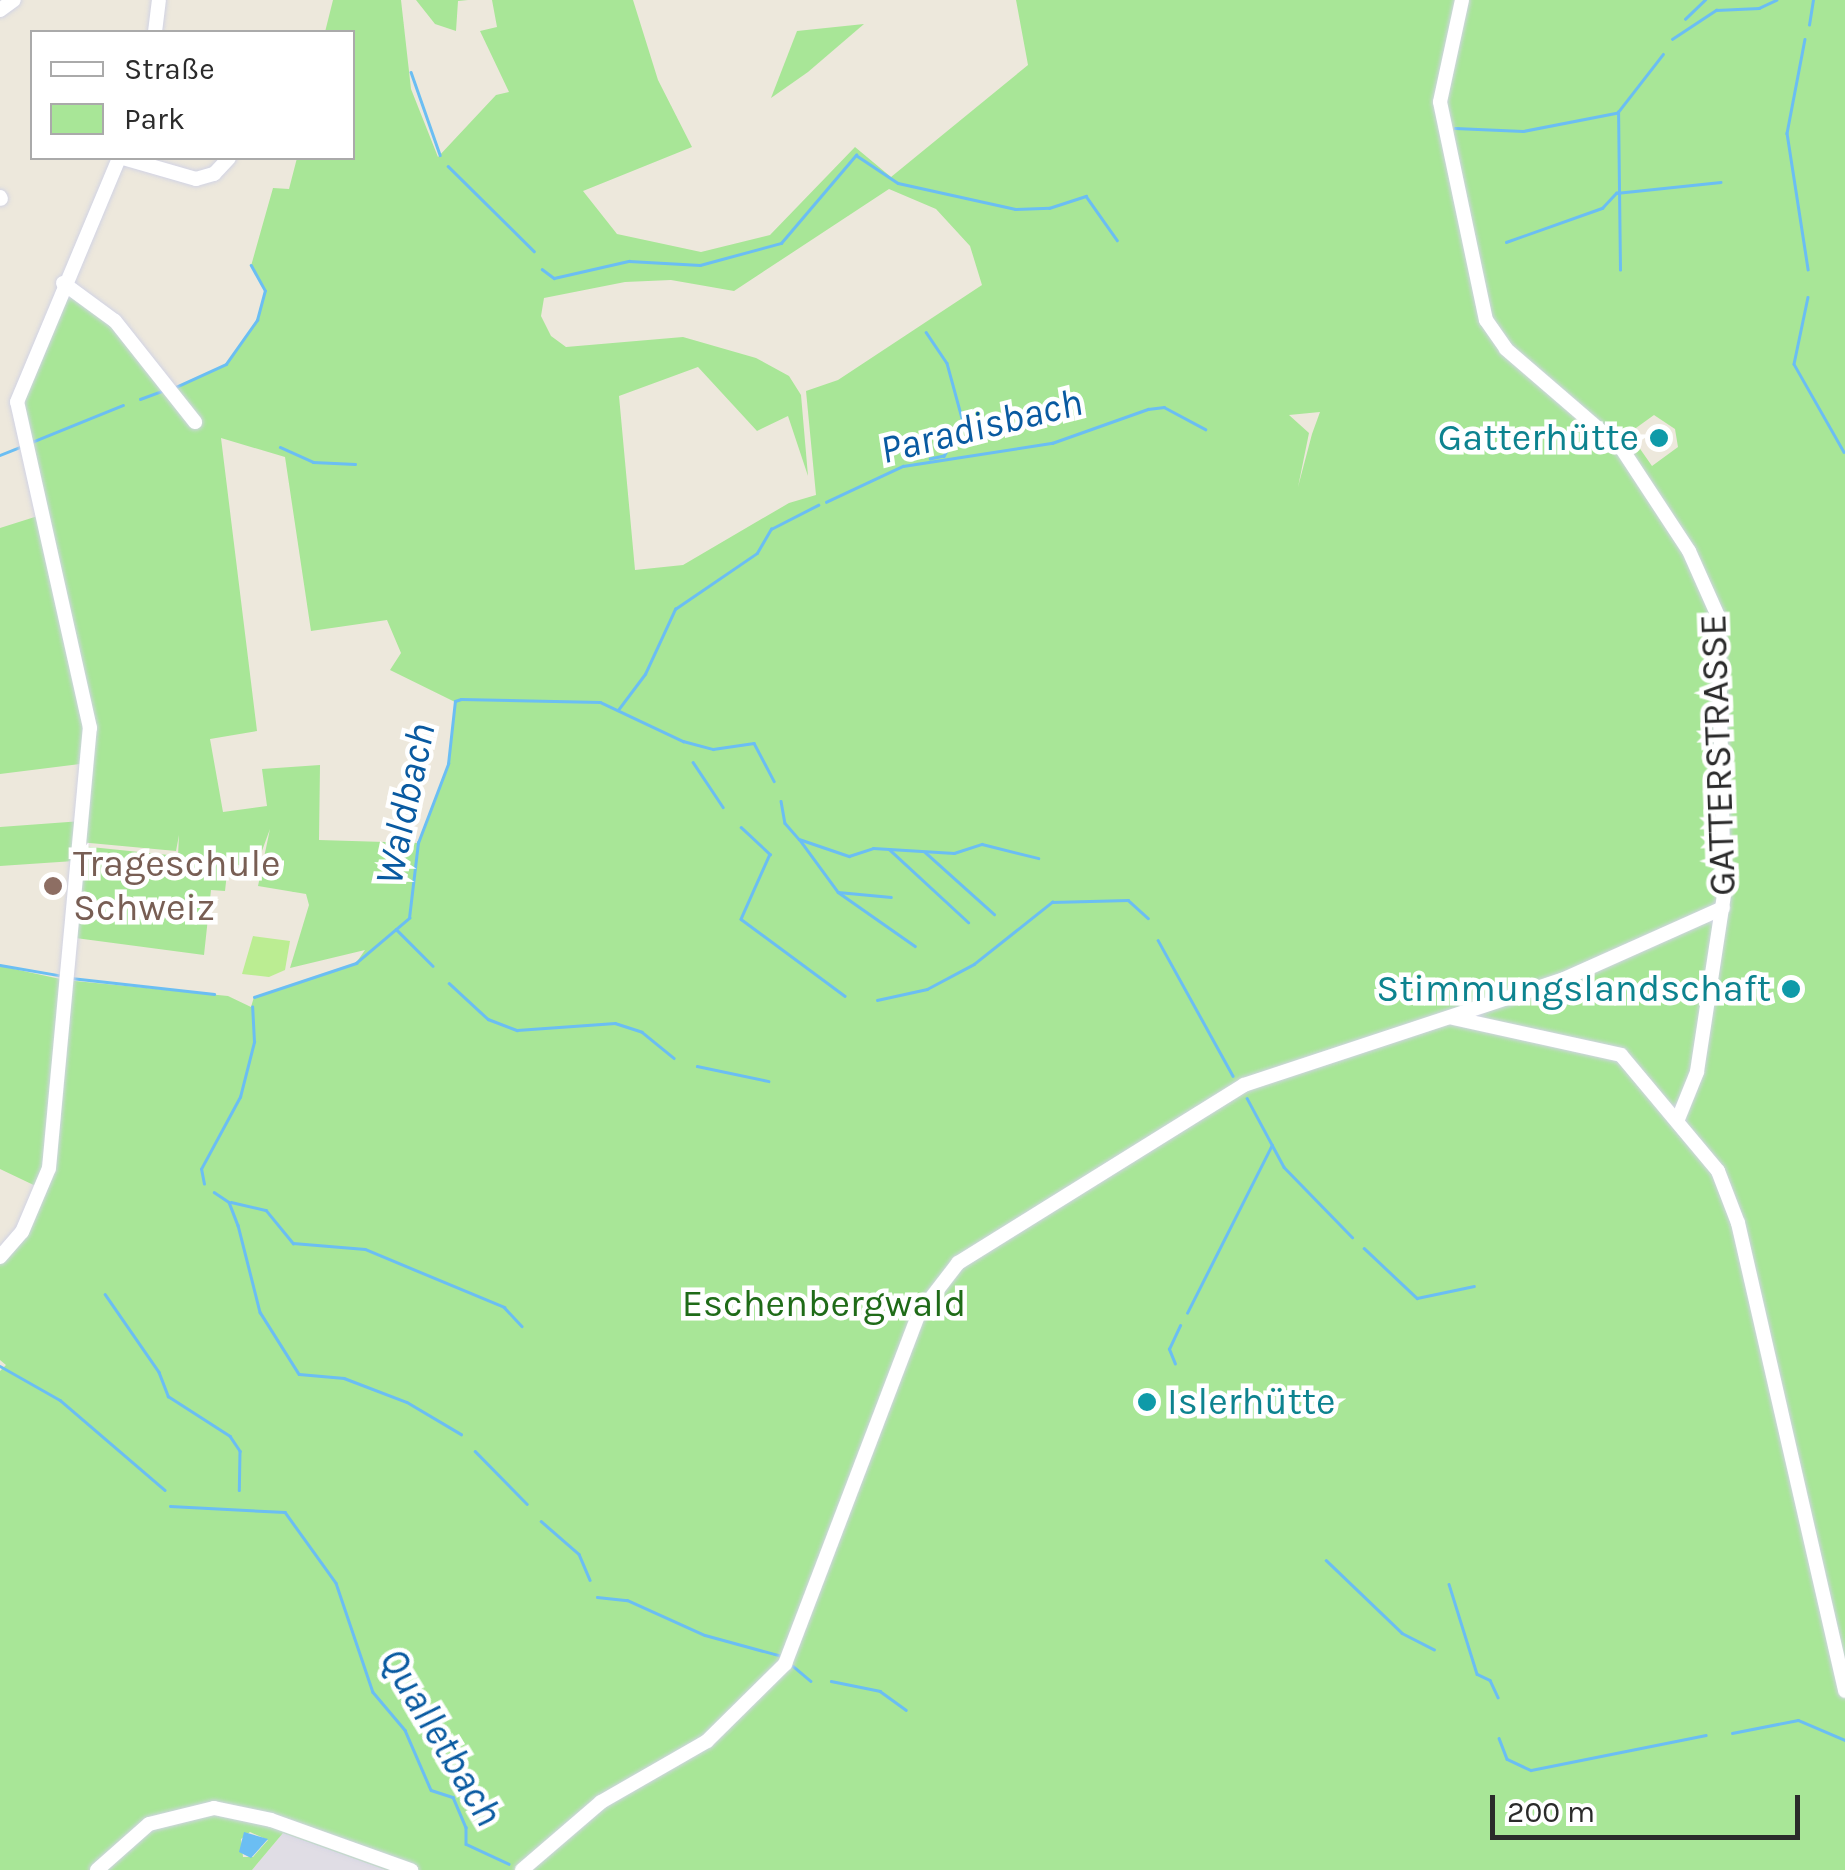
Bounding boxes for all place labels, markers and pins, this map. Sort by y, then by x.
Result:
place label: Gatterhütte [1438,415,1639,461]
marker: Gatterhütte [1648,427,1670,449]
place label: Trageschule Schweiz [73,841,281,931]
marker: Trageschule Schweiz [42,875,64,897]
place label: Stimmungslandschaft [1376,966,1771,1012]
marker: Stimmungslandschaft [1780,978,1802,1000]
place label: Islerhütte [1167,1379,1336,1425]
marker: Islerhütte [1136,1391,1158,1413]

